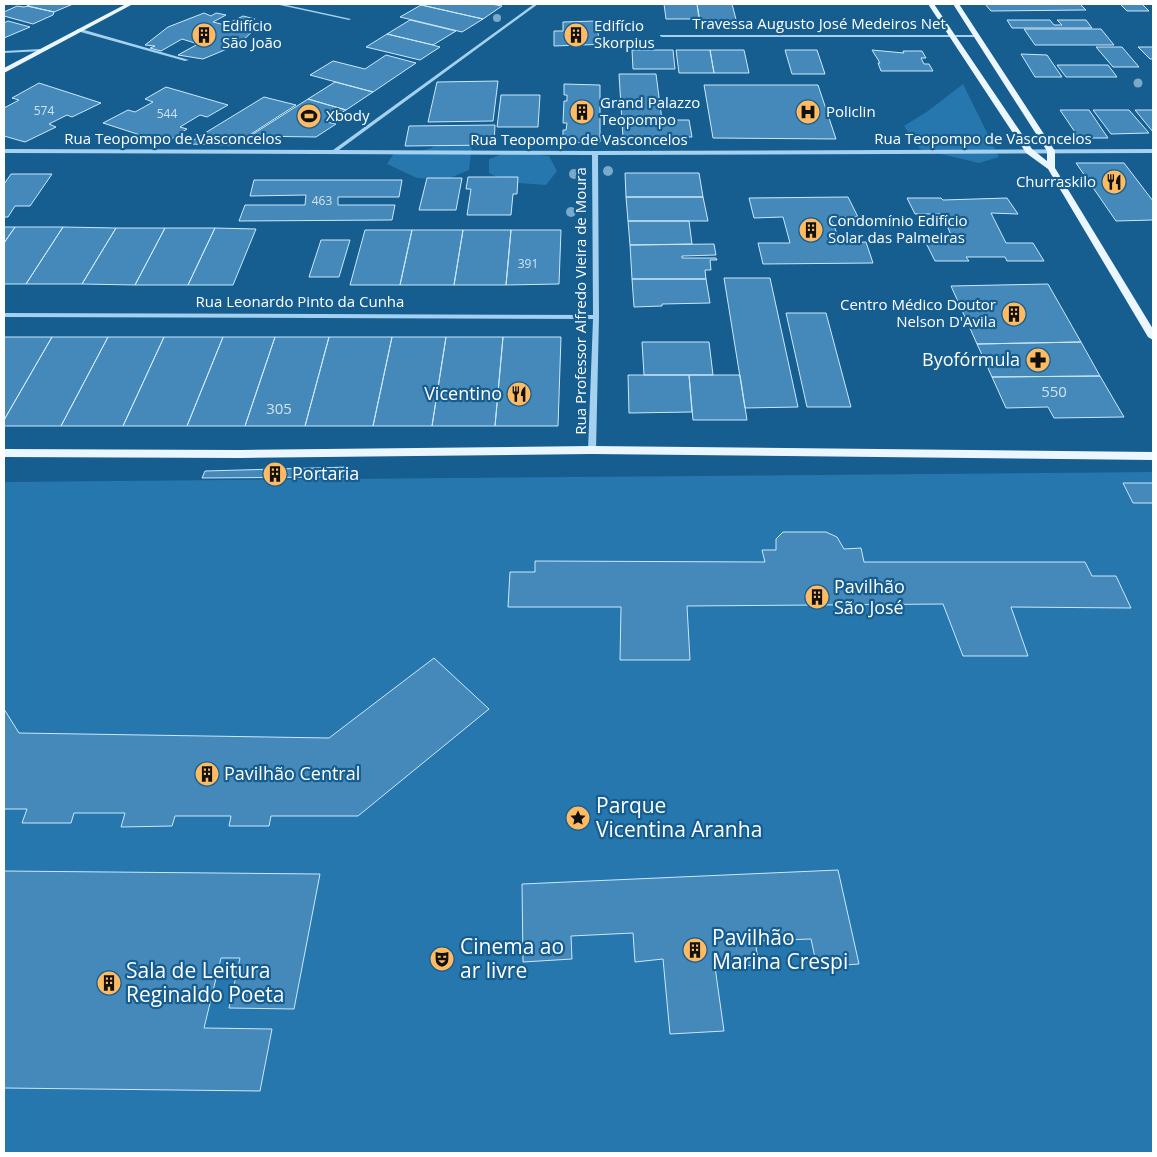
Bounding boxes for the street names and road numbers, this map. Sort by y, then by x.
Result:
street label: Travessa Augusto José Medeiros Net [692,13,946,33]
street label: Rua Teopompo de Vasconcelos [64,128,282,148]
street label: Rua Teopompo de Vasconcelos [874,128,1092,148]
street label: Rua Teopompo de Vasconcelos [470,129,688,149]
street label: Rua Professor Alfredo Vieira de Moura [570,167,590,435]
street label: Rua Leonardo Pinto da Cunha [196,291,404,311]

